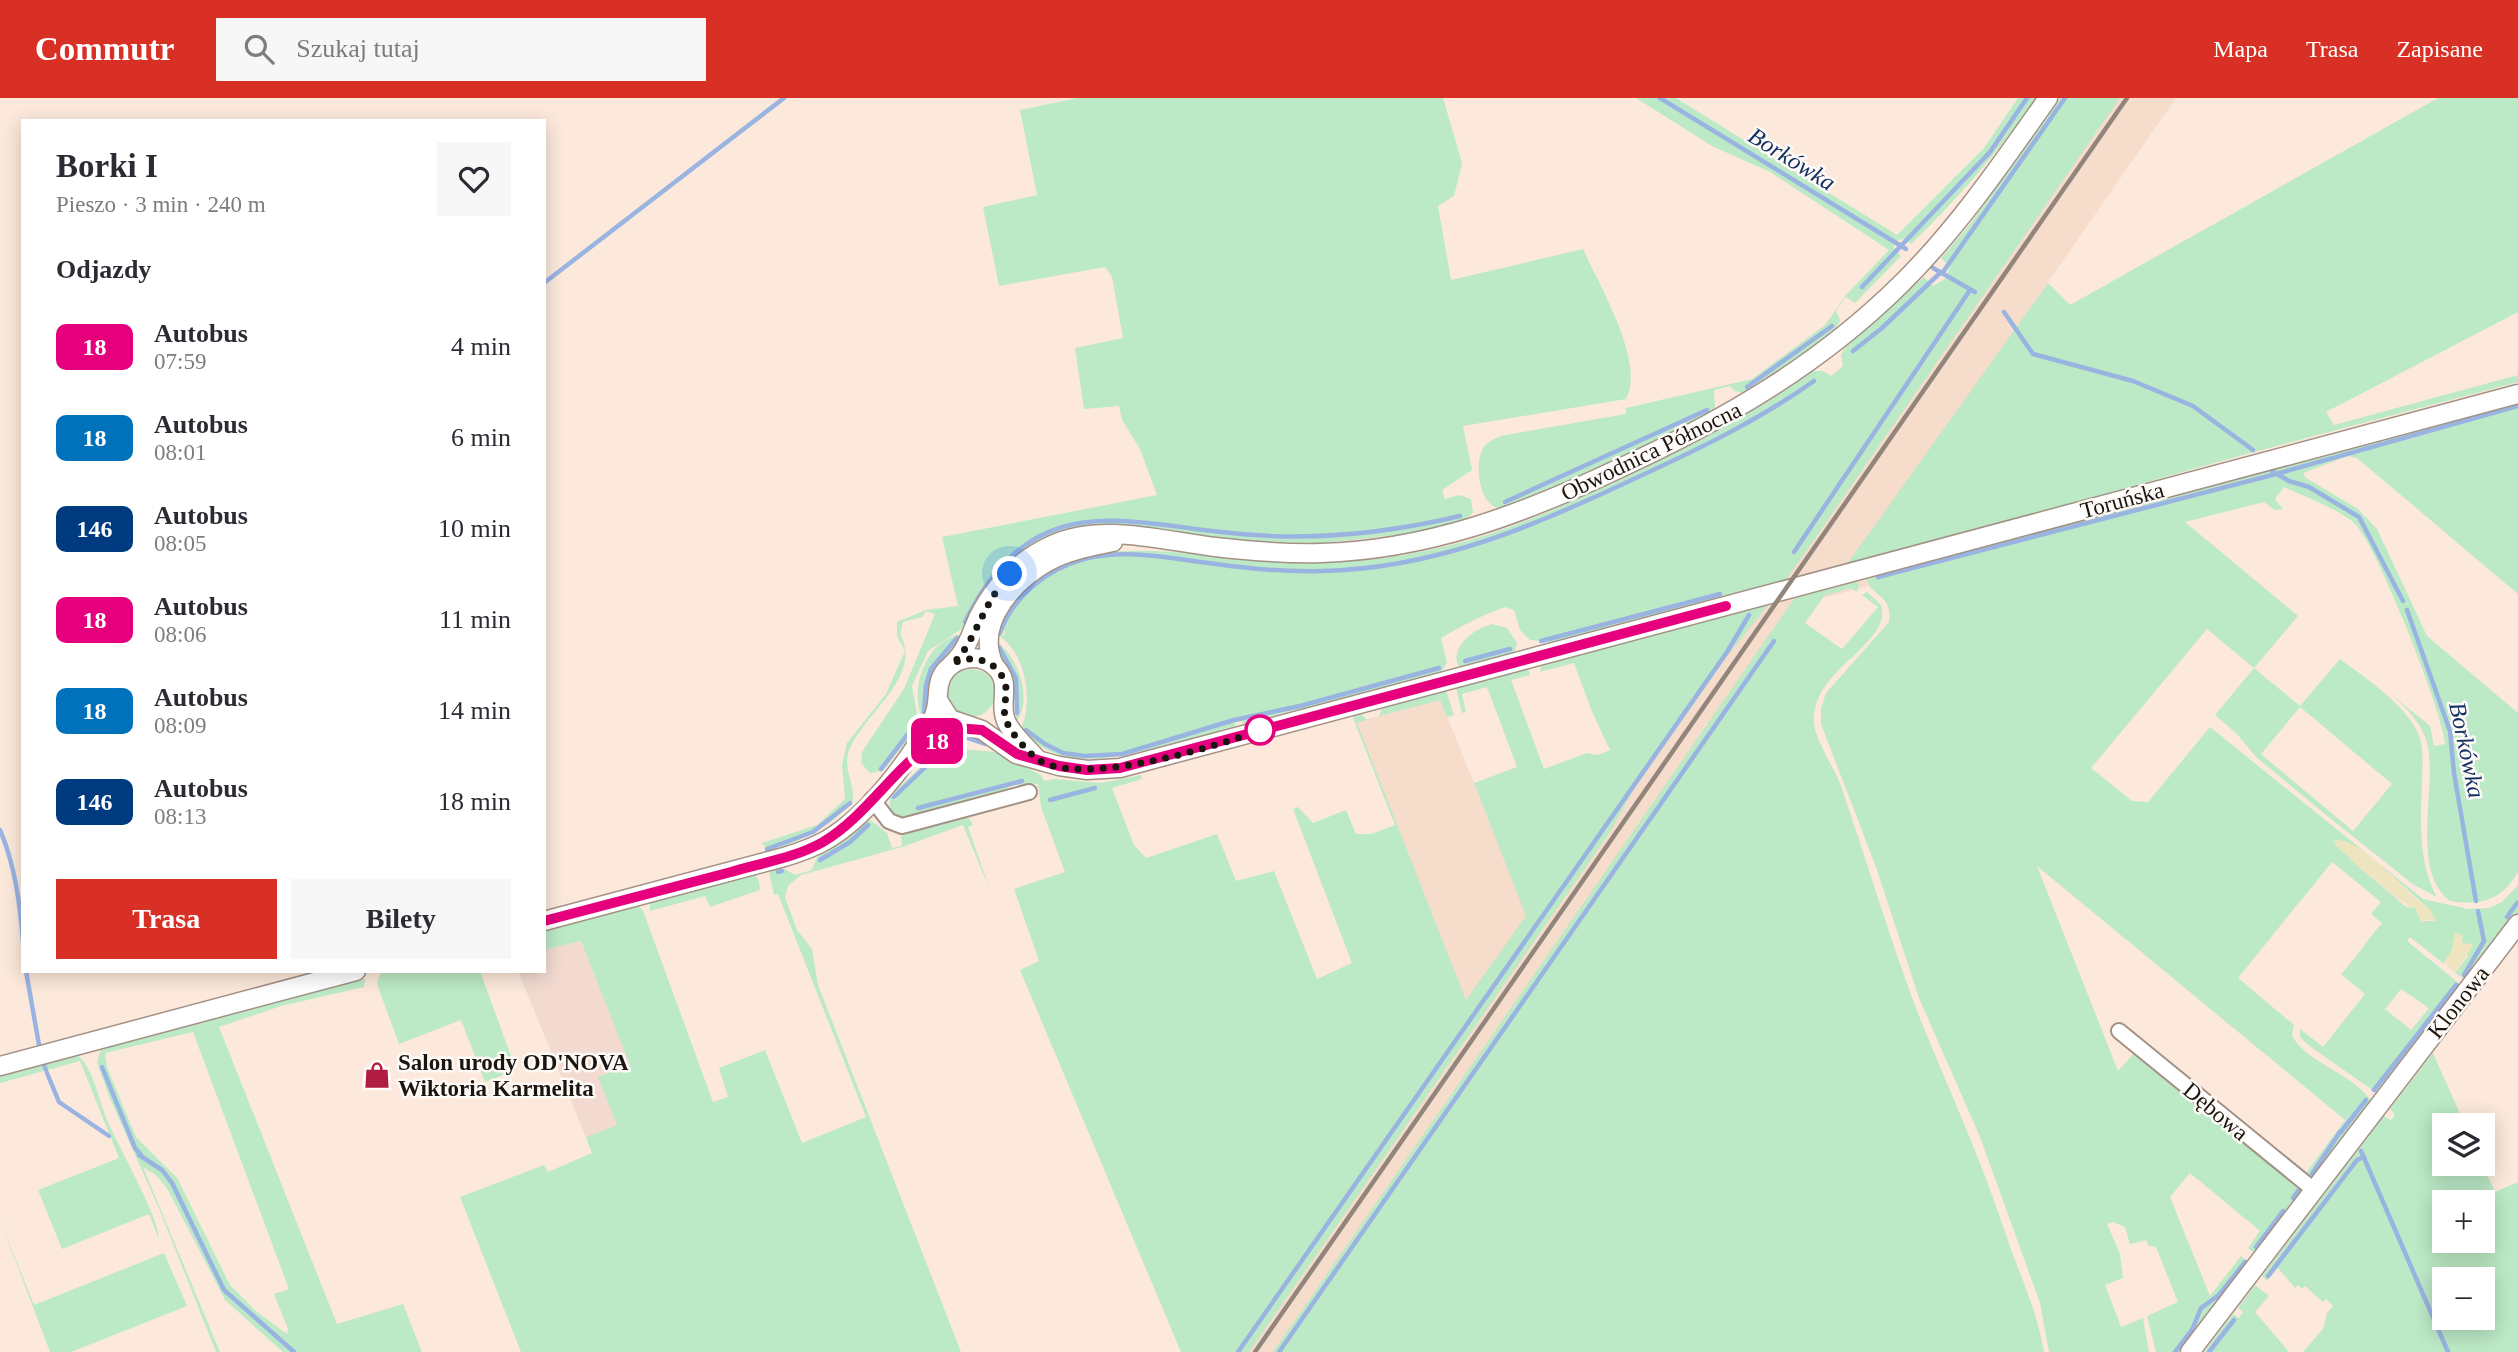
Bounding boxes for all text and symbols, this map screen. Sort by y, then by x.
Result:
search box [216,18,706,81]
icon: search [240,30,278,68]
text: Commutr [35,31,174,67]
text: Szukaj tutaj [296,34,420,63]
text: Mapa [2213,36,2268,62]
text: Trasa [2306,36,2358,62]
text: Zapisane [2396,36,2483,62]
water label: Borkówka [1744,122,1840,196]
button: heart [437,142,511,216]
text: Borki I [56,148,158,184]
text: Pieszo · 3 min · 240 m [56,192,266,217]
text: Odjazdy [56,255,151,284]
text: Autobus [154,319,248,348]
text: 4 min [451,332,511,361]
text: 18 [83,334,107,360]
text: 07:59 [154,349,206,374]
street label: Obwodnica Północna [1557,397,1745,506]
text: Autobus [154,410,248,439]
text: 6 min [451,423,511,452]
text: 18 [83,425,107,451]
text: 08:01 [154,440,206,465]
street label: Toruńska [2078,477,2167,524]
text: Autobus [154,501,248,530]
text: 10 min [438,514,511,543]
text: 146 [77,516,113,542]
text: 08:05 [154,531,206,556]
your location [992,556,1027,591]
text: Autobus [154,592,248,621]
text: 11 min [439,605,511,634]
text: 18 [83,607,107,633]
text: 08:06 [154,622,206,647]
text: Autobus [154,683,248,712]
text: 14 min [438,696,511,725]
text: 18 [83,698,107,724]
water label: Borkówka [2444,700,2490,800]
text: 08:09 [154,713,206,738]
unlabelled marker [1245,715,1275,745]
line badge: 18 [906,718,968,764]
text: 18 [925,728,949,754]
text: Autobus [154,774,248,803]
text: 18 min [438,787,511,816]
text: 146 [77,789,113,815]
text: 08:13 [154,804,206,829]
button: Trasa [56,879,277,959]
button: Bilety [291,879,511,959]
street label: Klonowa [2423,961,2494,1043]
place label: Salon urody OD'NOVA Wiktoria Karmelita [398,1050,629,1101]
shop icon: Salon urody OD'NOVA Wiktoria Karmelita [362,1060,392,1090]
street label: Dębowa [2178,1077,2253,1146]
map controls [2432,1113,2495,1330]
button: layers [2432,1113,2495,1176]
button: + [2432,1190,2495,1253]
button: − [2432,1267,2495,1330]

